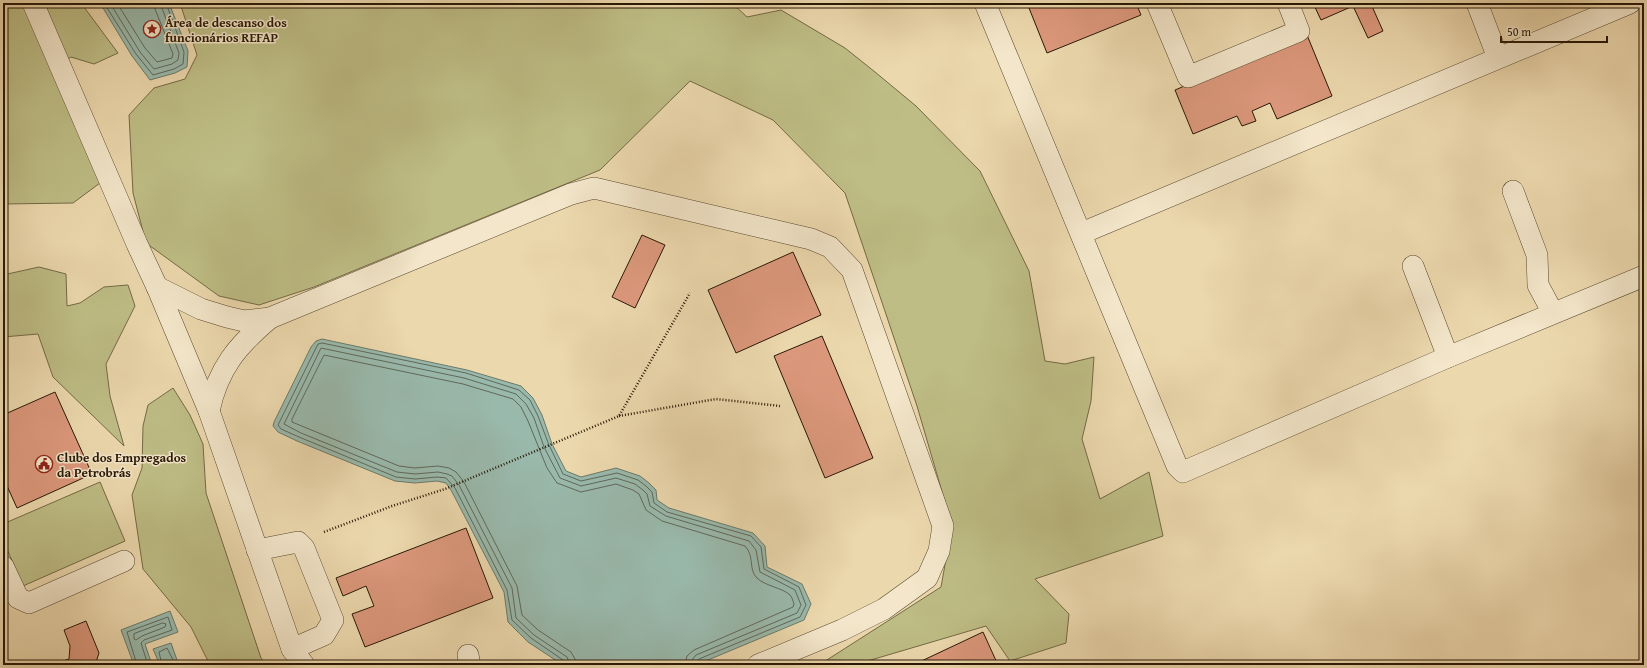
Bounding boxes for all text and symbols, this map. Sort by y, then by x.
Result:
place label: Área de descanso dos funcionários REFAP [165,13,287,47]
scale bar [1501,18,1607,44]
place icon: Área de descanso dos funcionários REFAP [142,19,162,39]
text: 50 m [1507,23,1531,40]
place label: Clube dos Empregados da Petrobrás [57,448,187,482]
public building icon: Clube dos Empregados da Petrobrás [34,454,54,474]

